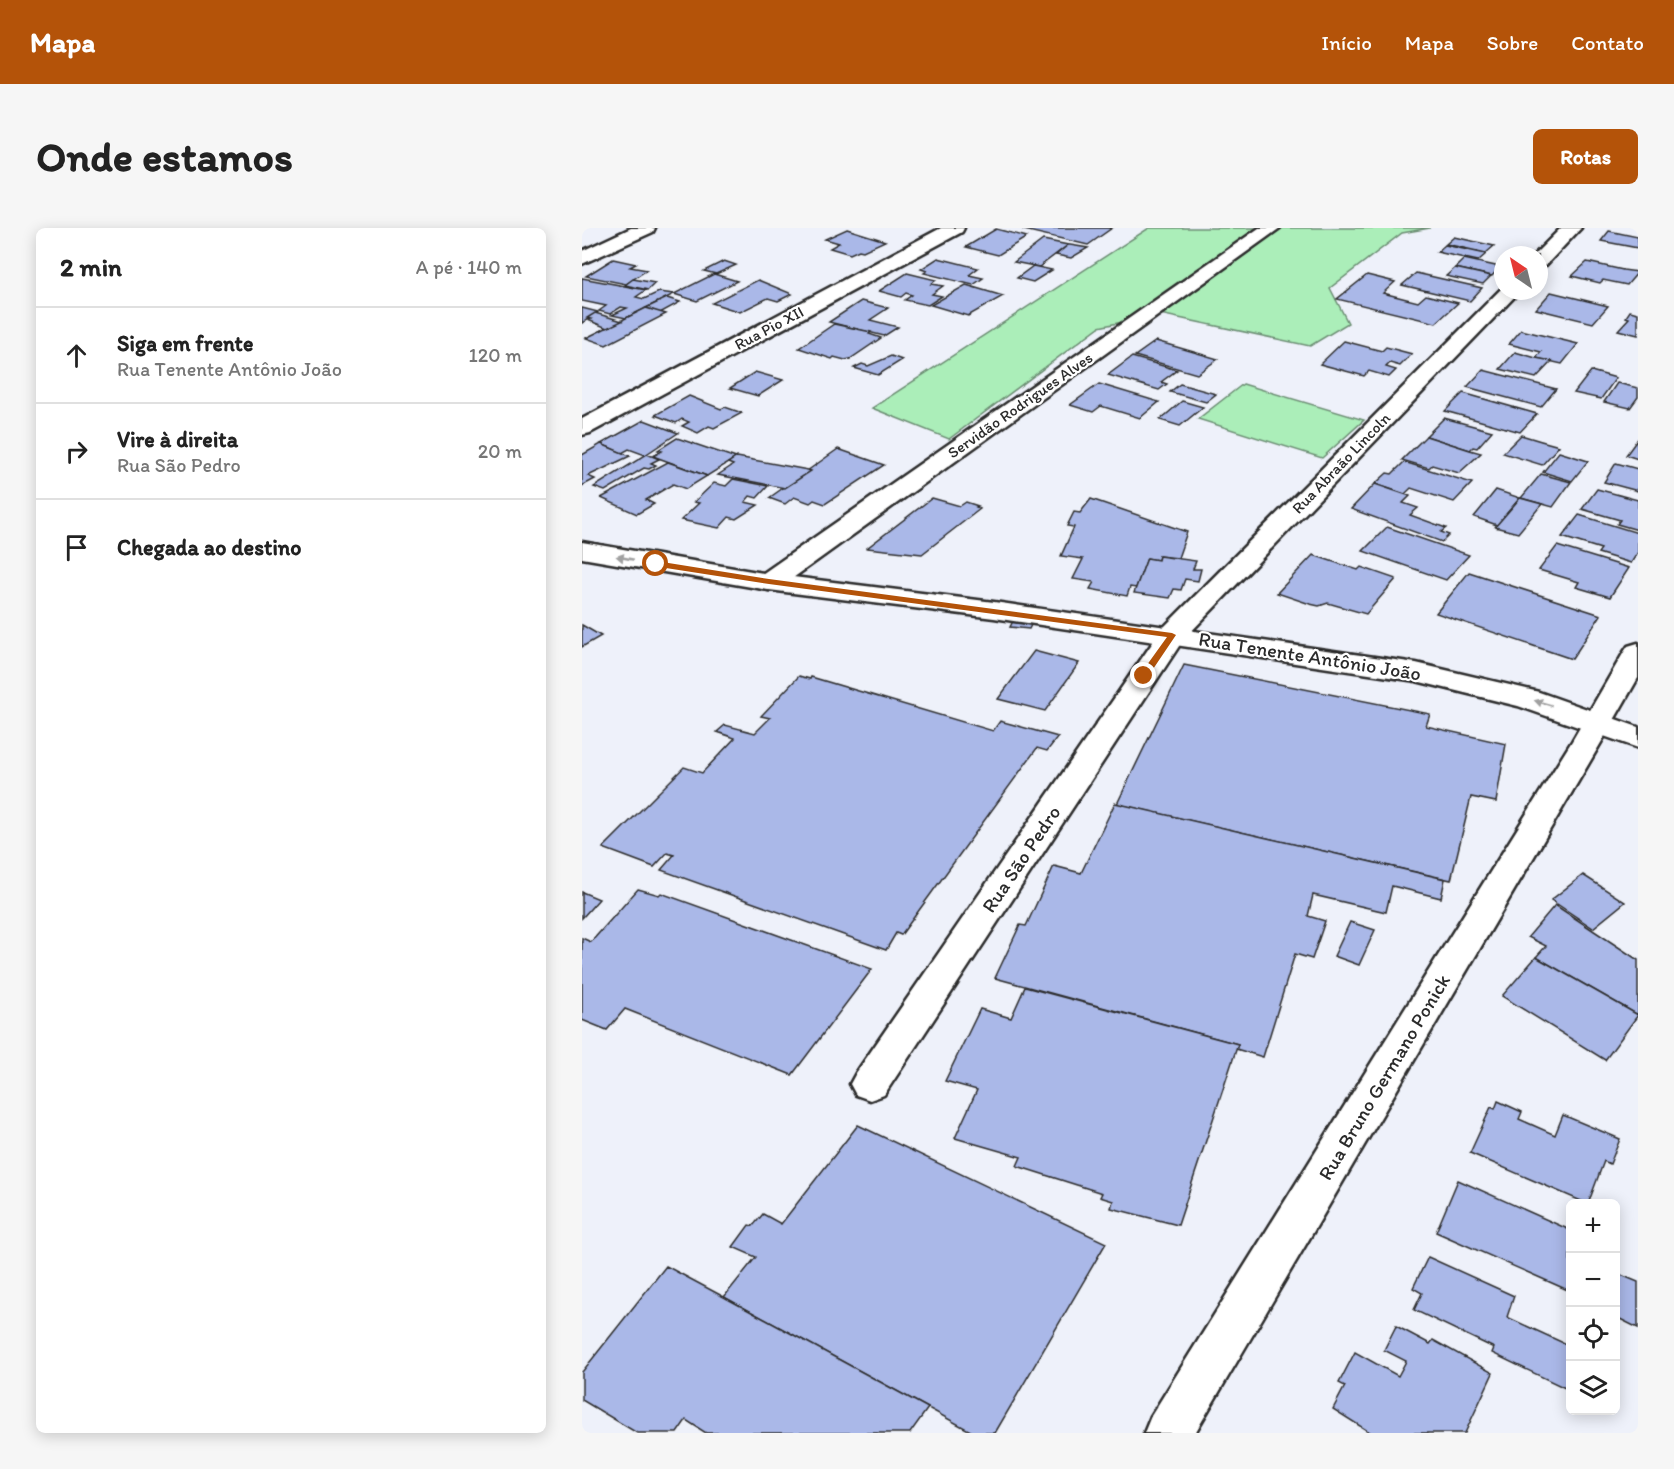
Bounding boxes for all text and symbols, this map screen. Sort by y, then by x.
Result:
text: Mapa [30,25,95,59]
text: Início [1321,30,1372,55]
text: Mapa [1405,30,1454,55]
text: Sobre [1487,30,1538,55]
text: Contato [1571,30,1644,55]
button: Rotas [1533,129,1638,184]
text: Onde estamos [36,131,293,182]
north arrow [1494,246,1548,300]
text: 2 min [60,251,122,283]
text: A pé · 140 m [416,255,522,279]
street label: Rua Pio XII [731,302,807,354]
text: Siga em frente [117,330,253,357]
icon: ahead [60,339,93,372]
text: 120 m [469,343,522,367]
street label: Servidão Rodrigues Alves [944,348,1096,462]
text: Rua Tenente Antônio João [117,357,342,381]
street label: Rua Abraão Lincoln [1288,408,1394,518]
text: Vire à direita [117,426,238,453]
icon: right [60,435,93,468]
text: 20 m [478,439,522,463]
text: Rua São Pedro [117,453,241,477]
icon: arrive [60,531,93,564]
text: Chegada ao destino [117,534,301,561]
route start [642,550,668,576]
one-way arrow [616,553,635,562]
street label: Rua Tenente Antônio João [1197,627,1423,685]
route end [1130,662,1156,688]
one-way arrow [1534,697,1552,707]
street label: Rua São Pedro [976,801,1066,917]
street label: Rua Bruno Germano Ponick [1313,970,1455,1184]
map controls [1566,1199,1620,1415]
button: + [1566,1199,1620,1253]
button: − [1566,1253,1620,1307]
button: locate [1566,1307,1620,1361]
button: layers [1566,1361,1620,1415]

